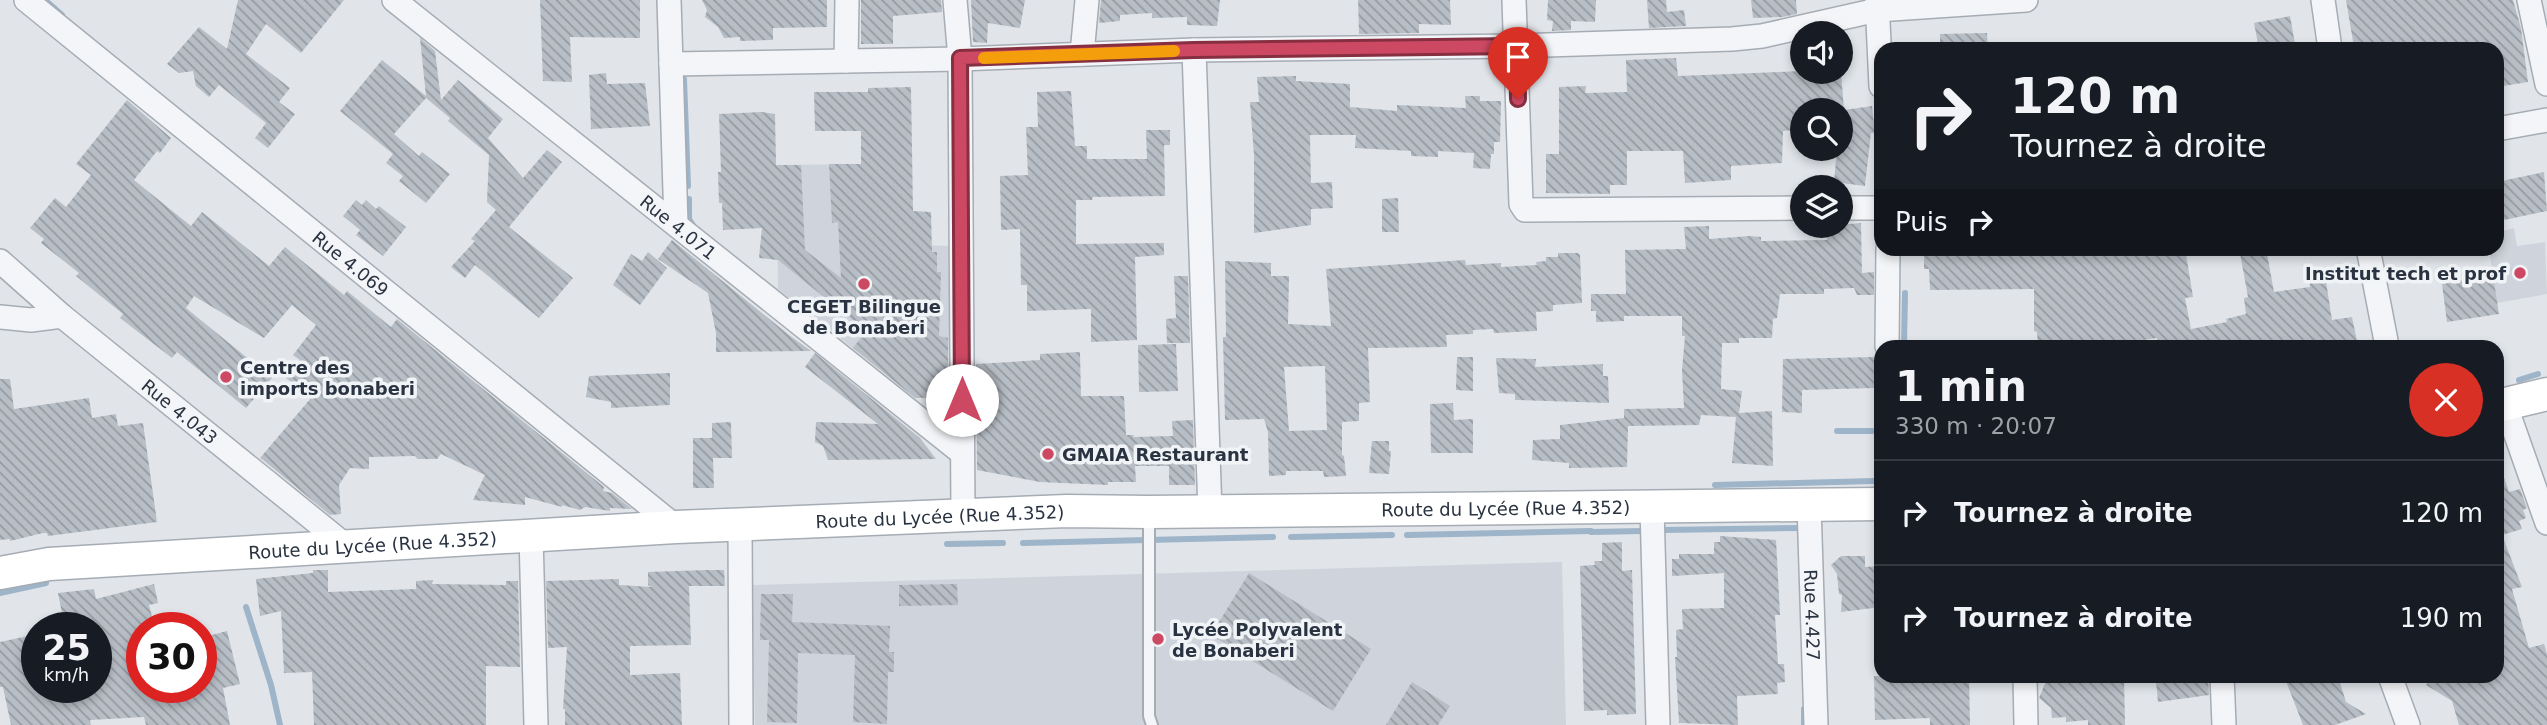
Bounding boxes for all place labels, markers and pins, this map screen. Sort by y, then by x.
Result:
pin [1488,27,1548,99]
place label: Institut tech et prof [2305,263,2506,284]
marker: Institut tech et prof [2512,265,2528,281]
marker: CEGET Bilingue de Bonaberi [856,276,872,292]
place label: CEGET Bilingue de Bonaberi [787,296,941,338]
place label: Centre des imports bonaberi [240,357,415,399]
marker: Centre des imports bonaberi [218,369,234,385]
place label: GMAIA Restaurant [1062,444,1249,465]
marker: GMAIA Restaurant [1040,446,1056,462]
place label: Lycée Polyvalent de Bonaberi [1172,619,1343,661]
marker: Lycée Polyvalent de Bonaberi [1150,631,1166,647]

